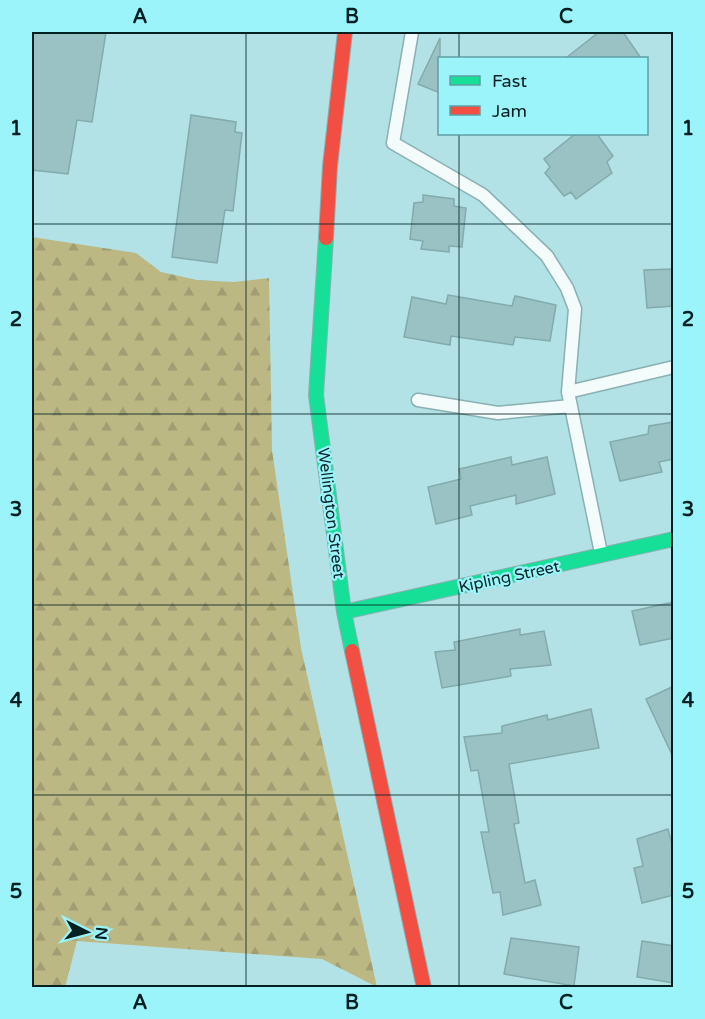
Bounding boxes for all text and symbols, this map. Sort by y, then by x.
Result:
text: A [133,5,148,29]
text: B [345,5,359,29]
text: C [559,5,573,29]
legend [438,57,648,135]
text: Fast [492,70,527,92]
text: Jam [492,100,527,122]
text: 1 [10,117,22,141]
text: 1 [682,117,694,141]
text: 2 [10,308,22,332]
text: 2 [682,308,694,332]
street label: Wellington Street [313,447,349,580]
text: 3 [10,498,22,522]
text: 3 [682,498,694,522]
street label: Kipling Street [457,557,561,597]
text: 4 [10,689,23,713]
text: 4 [682,689,695,713]
text: 5 [10,880,22,904]
text: 5 [682,880,694,904]
north arrow [57,902,117,962]
text: N [90,926,112,941]
text: A [133,991,148,1015]
text: B [345,991,359,1015]
text: C [559,991,573,1015]

